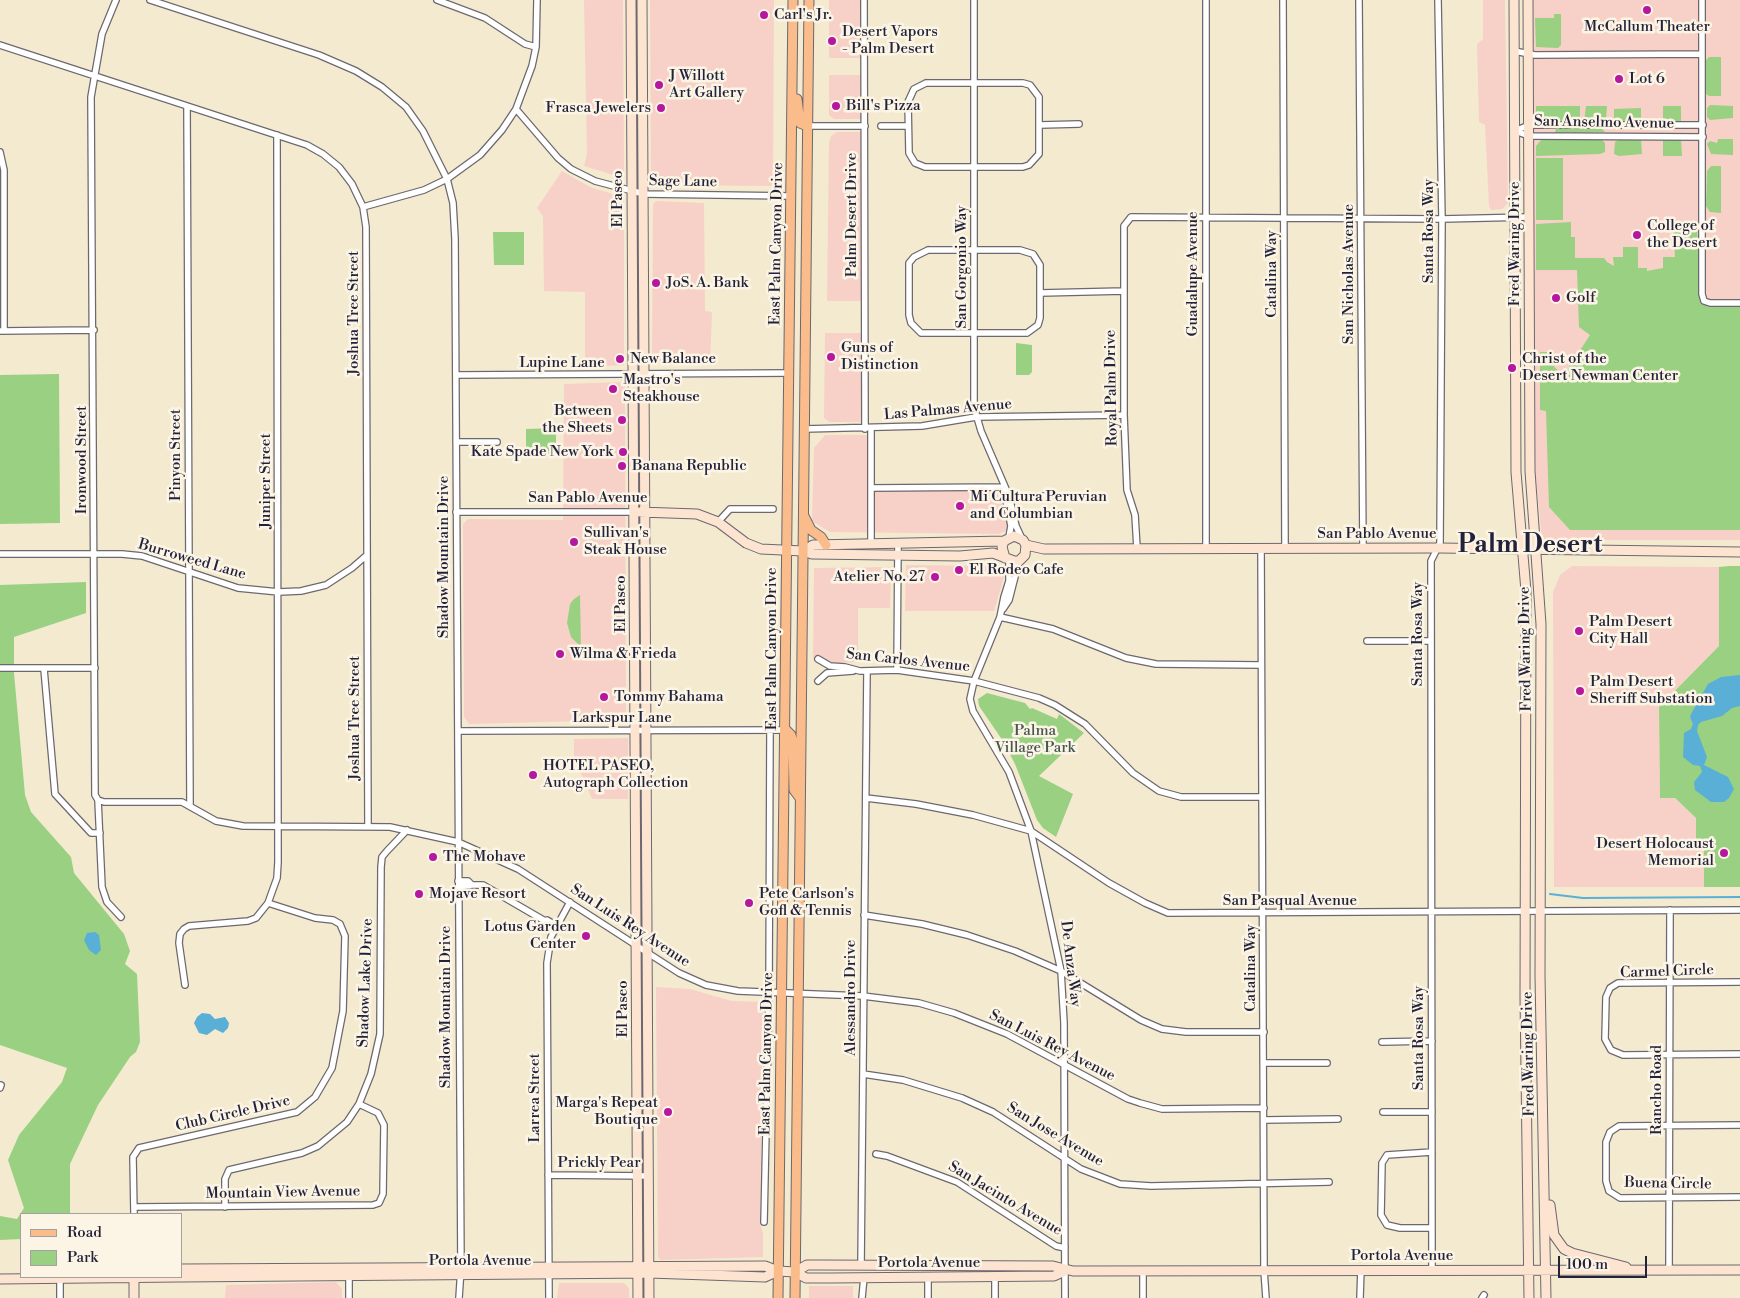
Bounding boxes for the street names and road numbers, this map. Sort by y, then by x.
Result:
street label: San Anselmo Avenue [1534,113,1674,133]
street label: Palm Desert Drive [843,153,861,277]
street label: East Palm Canyon Drive [767,162,787,326]
street label: El Paseo [609,170,627,228]
street label: Sage Lane [649,172,717,192]
street label: Santa Rosa Way [1420,179,1438,283]
street label: Fred Waring Drive [1506,181,1524,307]
street label: San Nicholas Avenue [1340,204,1358,344]
street label: San Gorgonio Way [953,205,971,329]
street label: Guadalupe Avenue [1184,211,1202,337]
street label: Catalina Way [1263,230,1281,318]
street label: Joshua Tree Street [345,251,363,375]
street label: Royal Palm Drive [1102,330,1122,446]
street label: Lupine Lane [519,354,605,372]
street label: Las Palmas Avenue [883,395,1013,425]
street label: Ironwood Street [73,406,91,514]
street label: Pinyon Street [167,409,185,501]
street label: Juniper Street [257,433,275,529]
street label: Shadow Mountain Drive [435,476,453,638]
street label: San Pablo Avenue [528,489,648,507]
street label: San Pablo Avenue [1317,525,1437,543]
street label: Burroweed Lane [136,536,248,584]
street label: East Palm Canyon Drive [763,567,781,731]
street label: El Paseo [612,575,630,633]
street label: Santa Rosa Way [1409,582,1427,686]
street label: Fred Waring Drive [1516,586,1536,712]
street label: San Carlos Avenue [845,646,971,676]
street label: Joshua Tree Street [346,656,364,780]
street label: Larkspur Lane [572,709,672,727]
street label: San Luis Rey Avenue [567,881,693,971]
street label: San Pasqual Avenue [1223,892,1357,910]
street label: Shadow Lake Drive [355,918,377,1048]
street label: De Anza Way [1056,920,1084,1008]
street label: Catalina Way [1242,924,1260,1012]
street label: Shadow Mountain Drive [437,926,455,1088]
street label: Alessandro Drive [842,940,860,1056]
street label: Carmel Circle [1620,961,1714,983]
street label: East Palm Canyon Drive [757,972,777,1136]
street label: El Paseo [614,980,632,1038]
street label: Santa Rosa Way [1410,986,1428,1090]
street label: Fred Waring Drive [1519,991,1539,1117]
street label: San Luis Rey Avenue [986,1006,1118,1086]
street label: Rancho Road [1648,1045,1666,1135]
street label: Larrea Street [526,1053,544,1143]
street label: Club Circle Drive [174,1092,292,1136]
street label: San Jose Avenue [1003,1099,1107,1171]
street label: Prickly Pear [557,1154,641,1172]
street label: San Jacinto Avenue [945,1158,1065,1240]
street label: Buena Circle [1624,1174,1712,1194]
street label: Mountain View Avenue [206,1183,360,1203]
street label: Portola Avenue [1351,1247,1453,1265]
street label: Portola Avenue [429,1252,531,1270]
street label: Portola Avenue [878,1254,980,1272]

